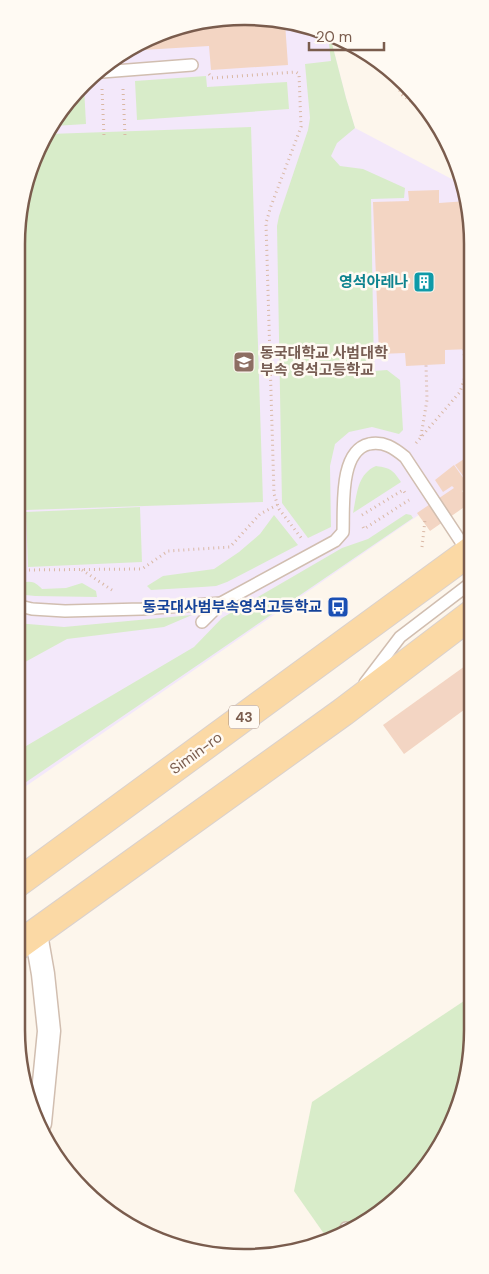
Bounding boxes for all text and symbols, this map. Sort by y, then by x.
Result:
scale bar [309,20,384,52]
text: 20 m [316,27,352,47]
building icon: 영석아레나 [412,270,436,294]
place label: 영석아레나 [339,272,408,292]
place label: 동국대학교 사범대학 부속 영석고등학교 [260,343,388,380]
school or university icon: 동국대학교 사범대학 부속 영석고등학교 [232,350,256,374]
bus stop icon: 동국대사범부속영석고등학교 [326,595,350,619]
place label: 동국대사범부속영석고등학교 [143,597,322,617]
road number: 43 [229,706,259,729]
street label: Simin-ro [166,727,226,779]

